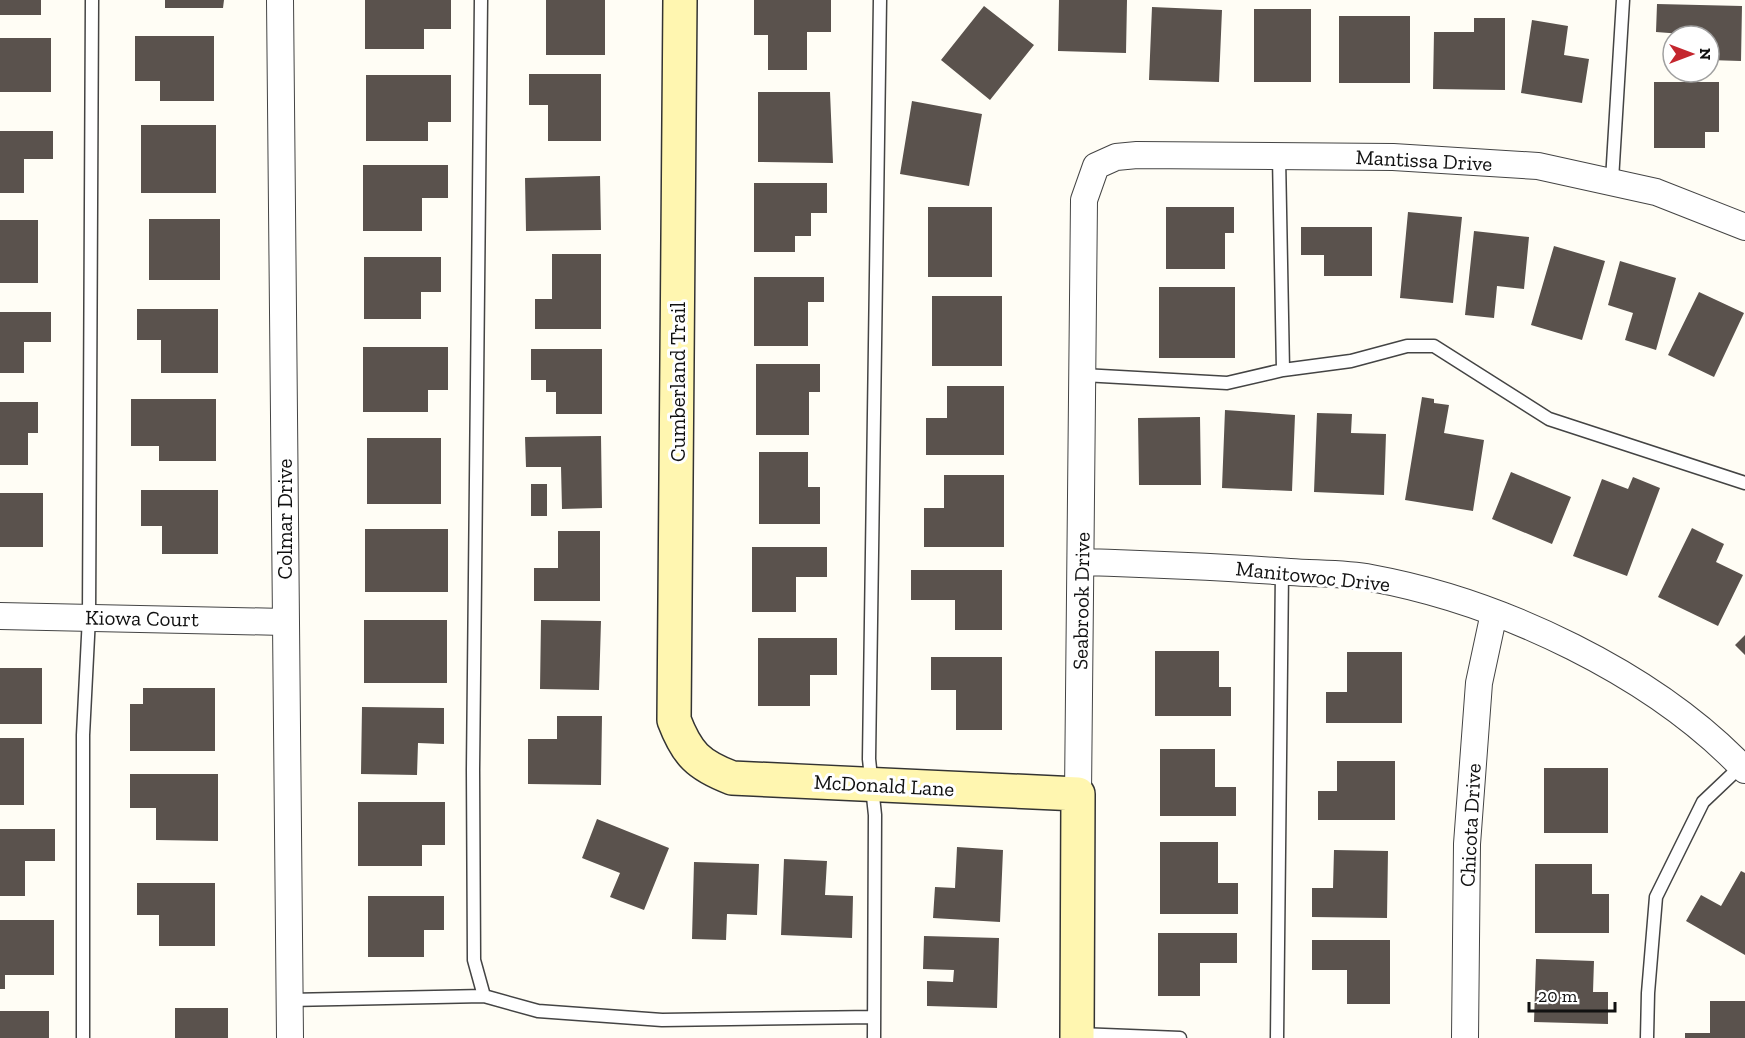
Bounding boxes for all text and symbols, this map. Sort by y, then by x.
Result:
north arrow [1661,24,1721,84]
text: N [1696,48,1715,60]
street label: Mantissa Drive [1355,144,1493,176]
street label: Cumberland Trail [665,302,690,462]
street label: Colmar Drive [272,458,297,579]
street label: Seabrook Drive [1067,532,1095,670]
street label: Manitowoc Drive [1234,555,1392,597]
street label: Kiowa Court [85,605,199,631]
street label: Chicota Drive [1454,762,1486,887]
street label: McDonald Lane [813,769,955,801]
scale bar [1529,975,1614,1013]
text: 20 m [1538,985,1578,1007]

